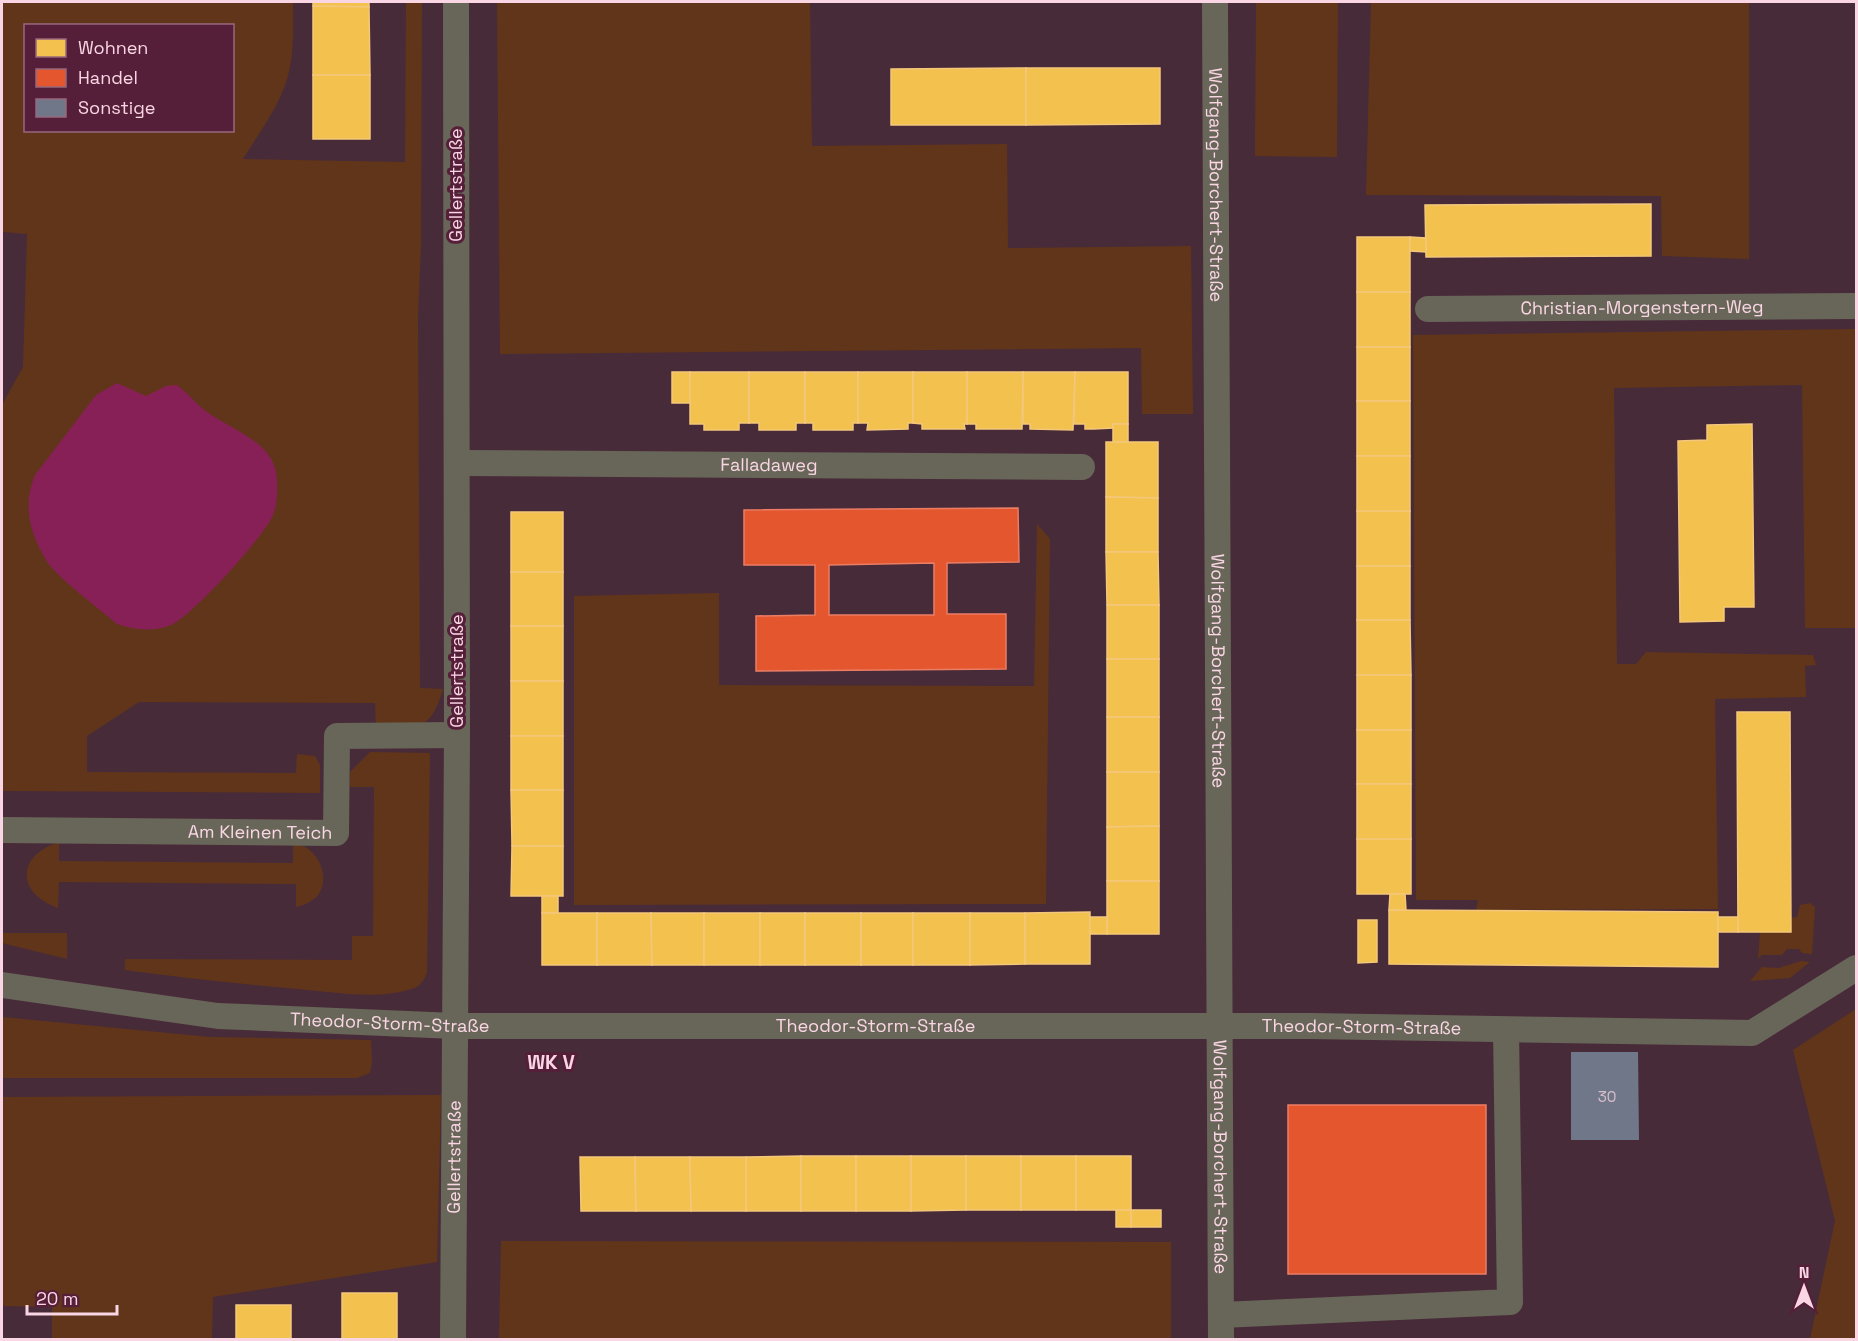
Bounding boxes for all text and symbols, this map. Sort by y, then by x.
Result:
legend [24,24,234,132]
text: Wohnen [78,36,148,59]
text: Handel [78,66,138,89]
street label: Wolfgang-Borchert-Straße [1204,68,1228,302]
text: Sonstige [78,96,155,119]
street label: Gellertstraße [444,128,467,242]
street label: Christian-Morgenstern-Weg [1520,295,1764,319]
street label: Falladaweg [720,453,818,476]
street label: Wolfgang-Borchert-Straße [1206,554,1231,788]
street label: Gellertstraße [445,614,468,728]
street label: Am Kleinen Teich [188,820,332,844]
street label: Theodor-Storm-Straße [290,1007,489,1037]
street label: Theodor-Storm-Straße [776,1014,975,1037]
street label: Theodor-Storm-Straße [1262,1014,1462,1039]
street label: Wolfgang-Borchert-Straße [1209,1040,1233,1274]
district label: WK V [527,1049,575,1075]
house number: 30 [1598,1087,1616,1106]
street label: Gellertstraße [442,1100,466,1214]
north arrow [1774,1257,1834,1317]
text: N [1799,1262,1809,1283]
scale bar [27,1278,117,1316]
text: 20 m [36,1287,79,1310]

